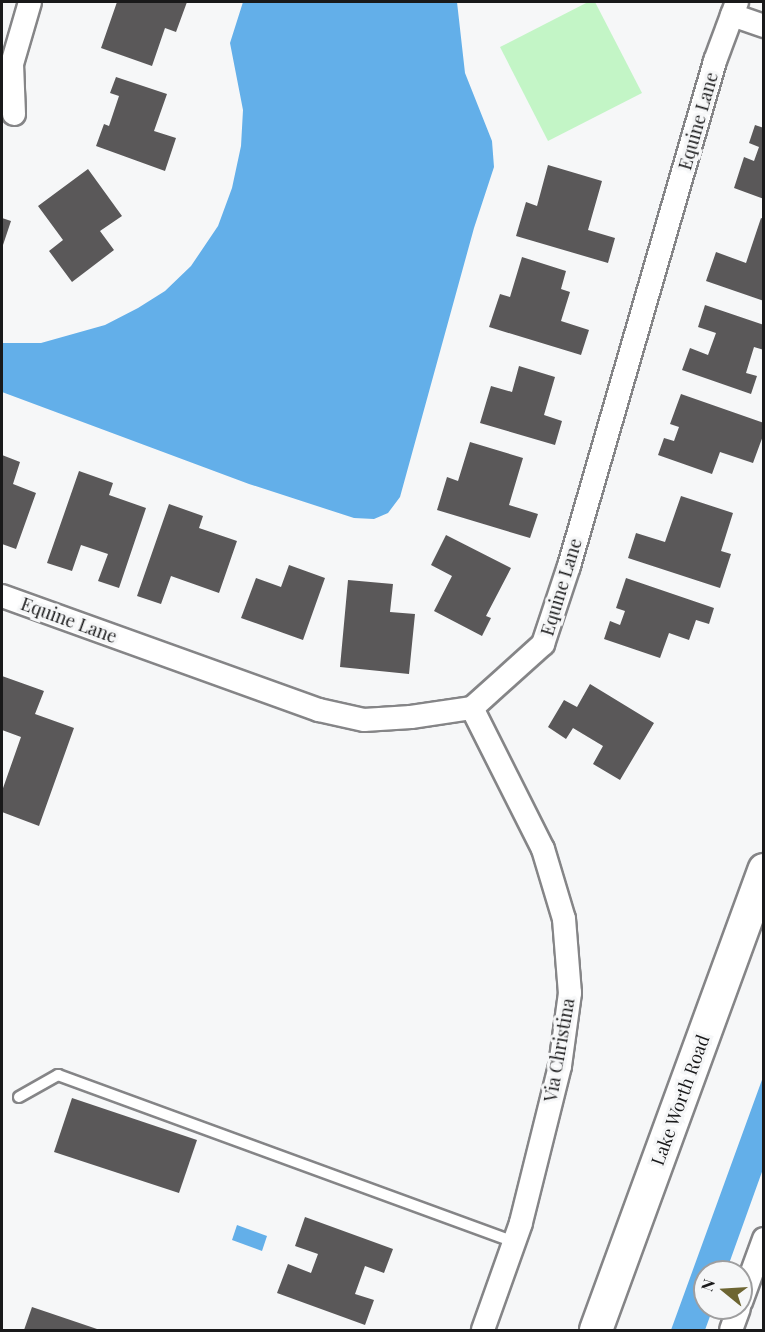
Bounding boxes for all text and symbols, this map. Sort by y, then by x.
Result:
street label: Equine Lane [674,70,722,172]
street label: Equine Lane [536,536,586,638]
street label: Equine Lane [18,593,120,647]
street label: Via Christina [539,996,579,1104]
street label: Lake Worth Road [646,1032,714,1168]
north arrow [693,1260,753,1320]
text: N [696,1276,719,1294]

